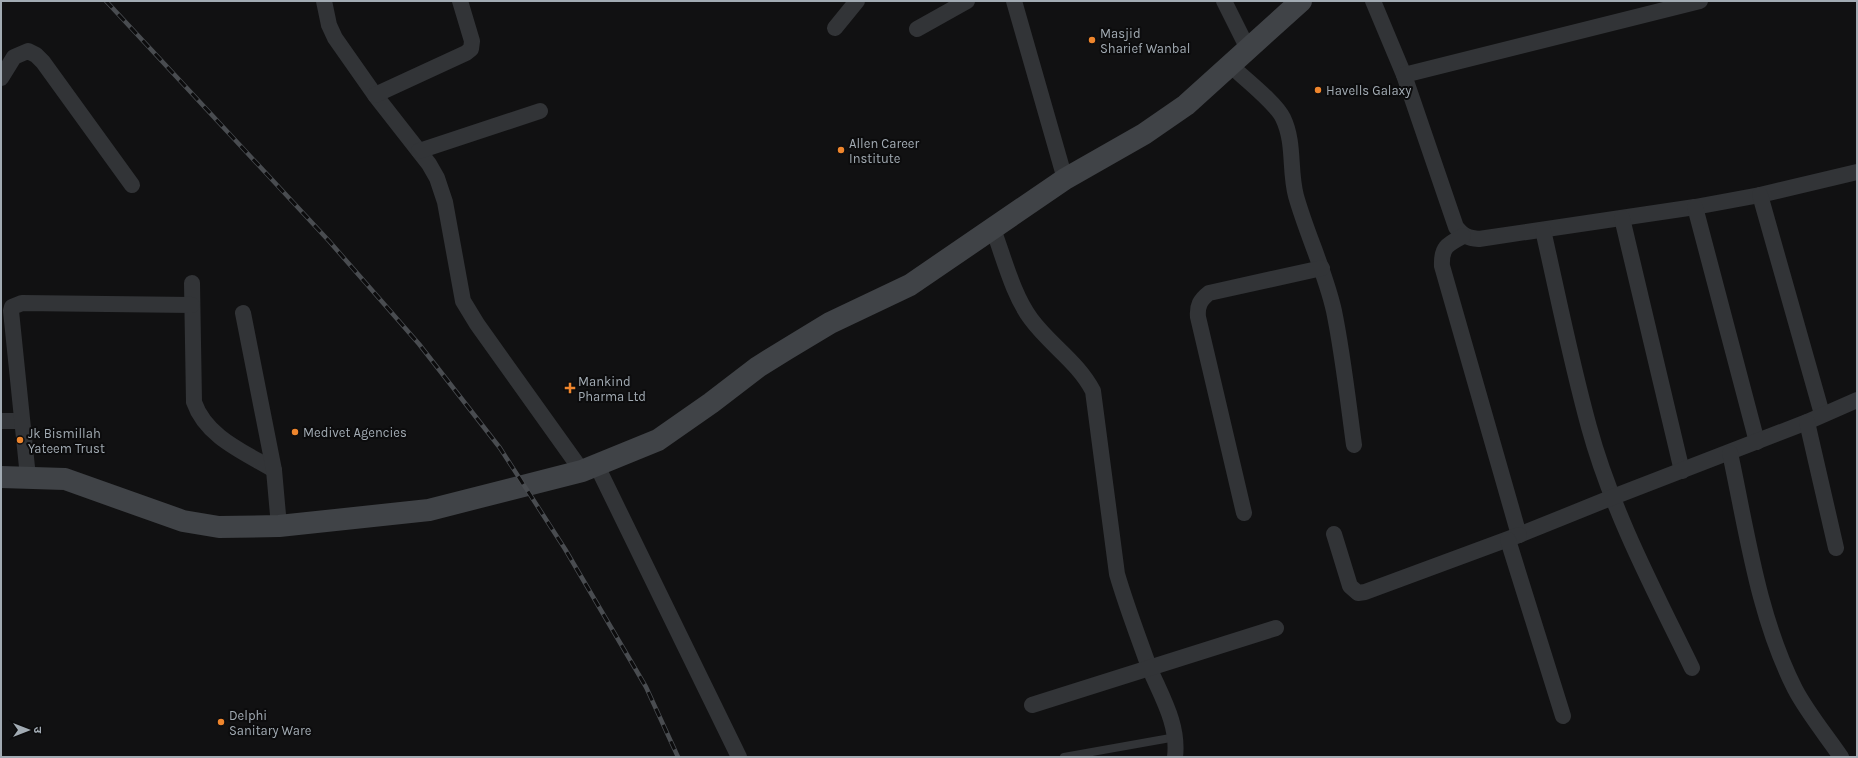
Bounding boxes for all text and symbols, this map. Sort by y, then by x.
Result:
place label: Masjid Sharief Wanbal [1100,26,1190,56]
marker: Masjid Sharief Wanbal [1087,35,1097,45]
place label: Havells Galaxy [1326,83,1411,98]
marker: Havells Galaxy [1313,85,1323,95]
place label: Allen Career Institute [849,136,920,166]
marker: Allen Career Institute [836,145,846,155]
place label: Mankind Pharma Ltd [578,374,646,404]
marker: Mankind Pharma Ltd [565,383,575,393]
place label: Medivet Agencies [303,425,407,440]
place label: Jk Bismillah Yateem Trust [28,426,105,456]
marker: Medivet Agencies [290,427,300,437]
marker: Jk Bismillah Yateem Trust [15,435,25,445]
place label: Delphi Sanitary Ware [229,708,312,738]
north arrow [8,710,48,750]
marker: Delphi Sanitary Ware [216,717,226,727]
text: उ [31,727,44,734]

